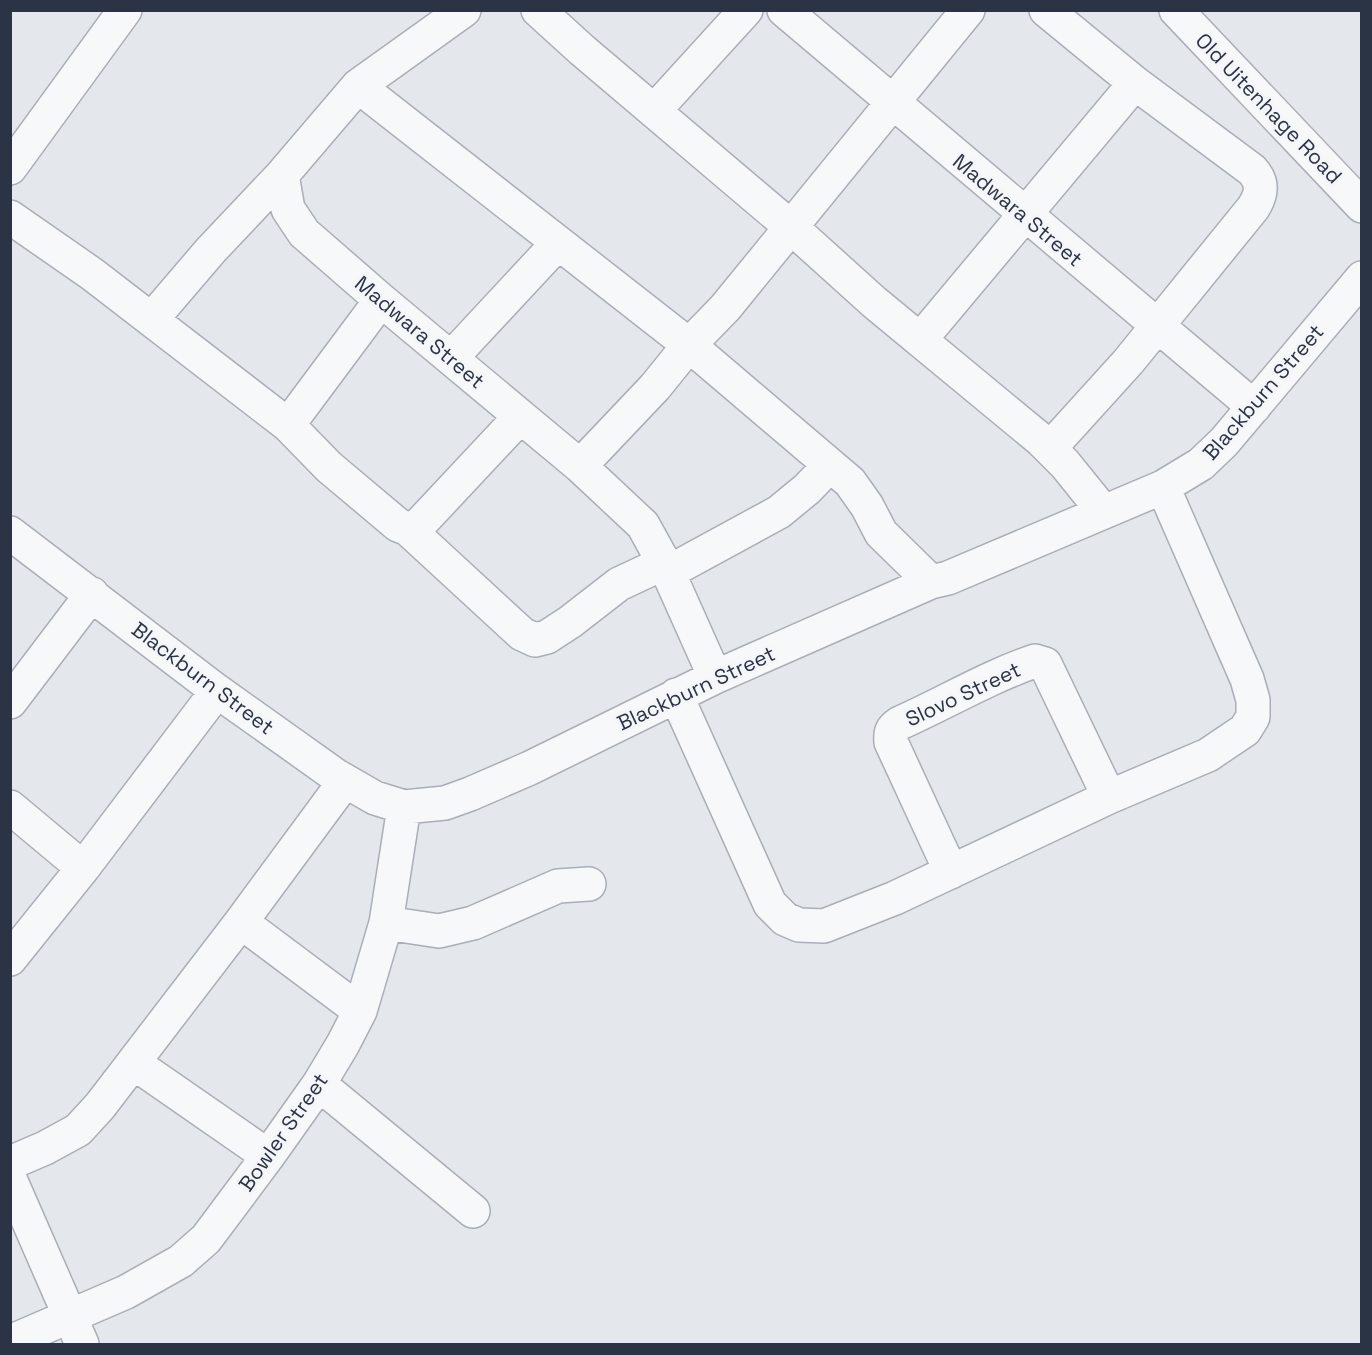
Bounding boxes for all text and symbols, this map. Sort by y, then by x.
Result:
street label: Old Uitenhage Road [1190,27,1348,189]
street label: Madwara Street [948,148,1088,272]
street label: Madwara Street [350,270,490,394]
street label: Blackburn Street [1197,318,1329,466]
street label: Blackburn Street [126,616,280,740]
street label: Blackburn Street [613,640,779,736]
street label: Slovo Street [901,656,1025,732]
street label: Bowler Street [232,1068,334,1196]

